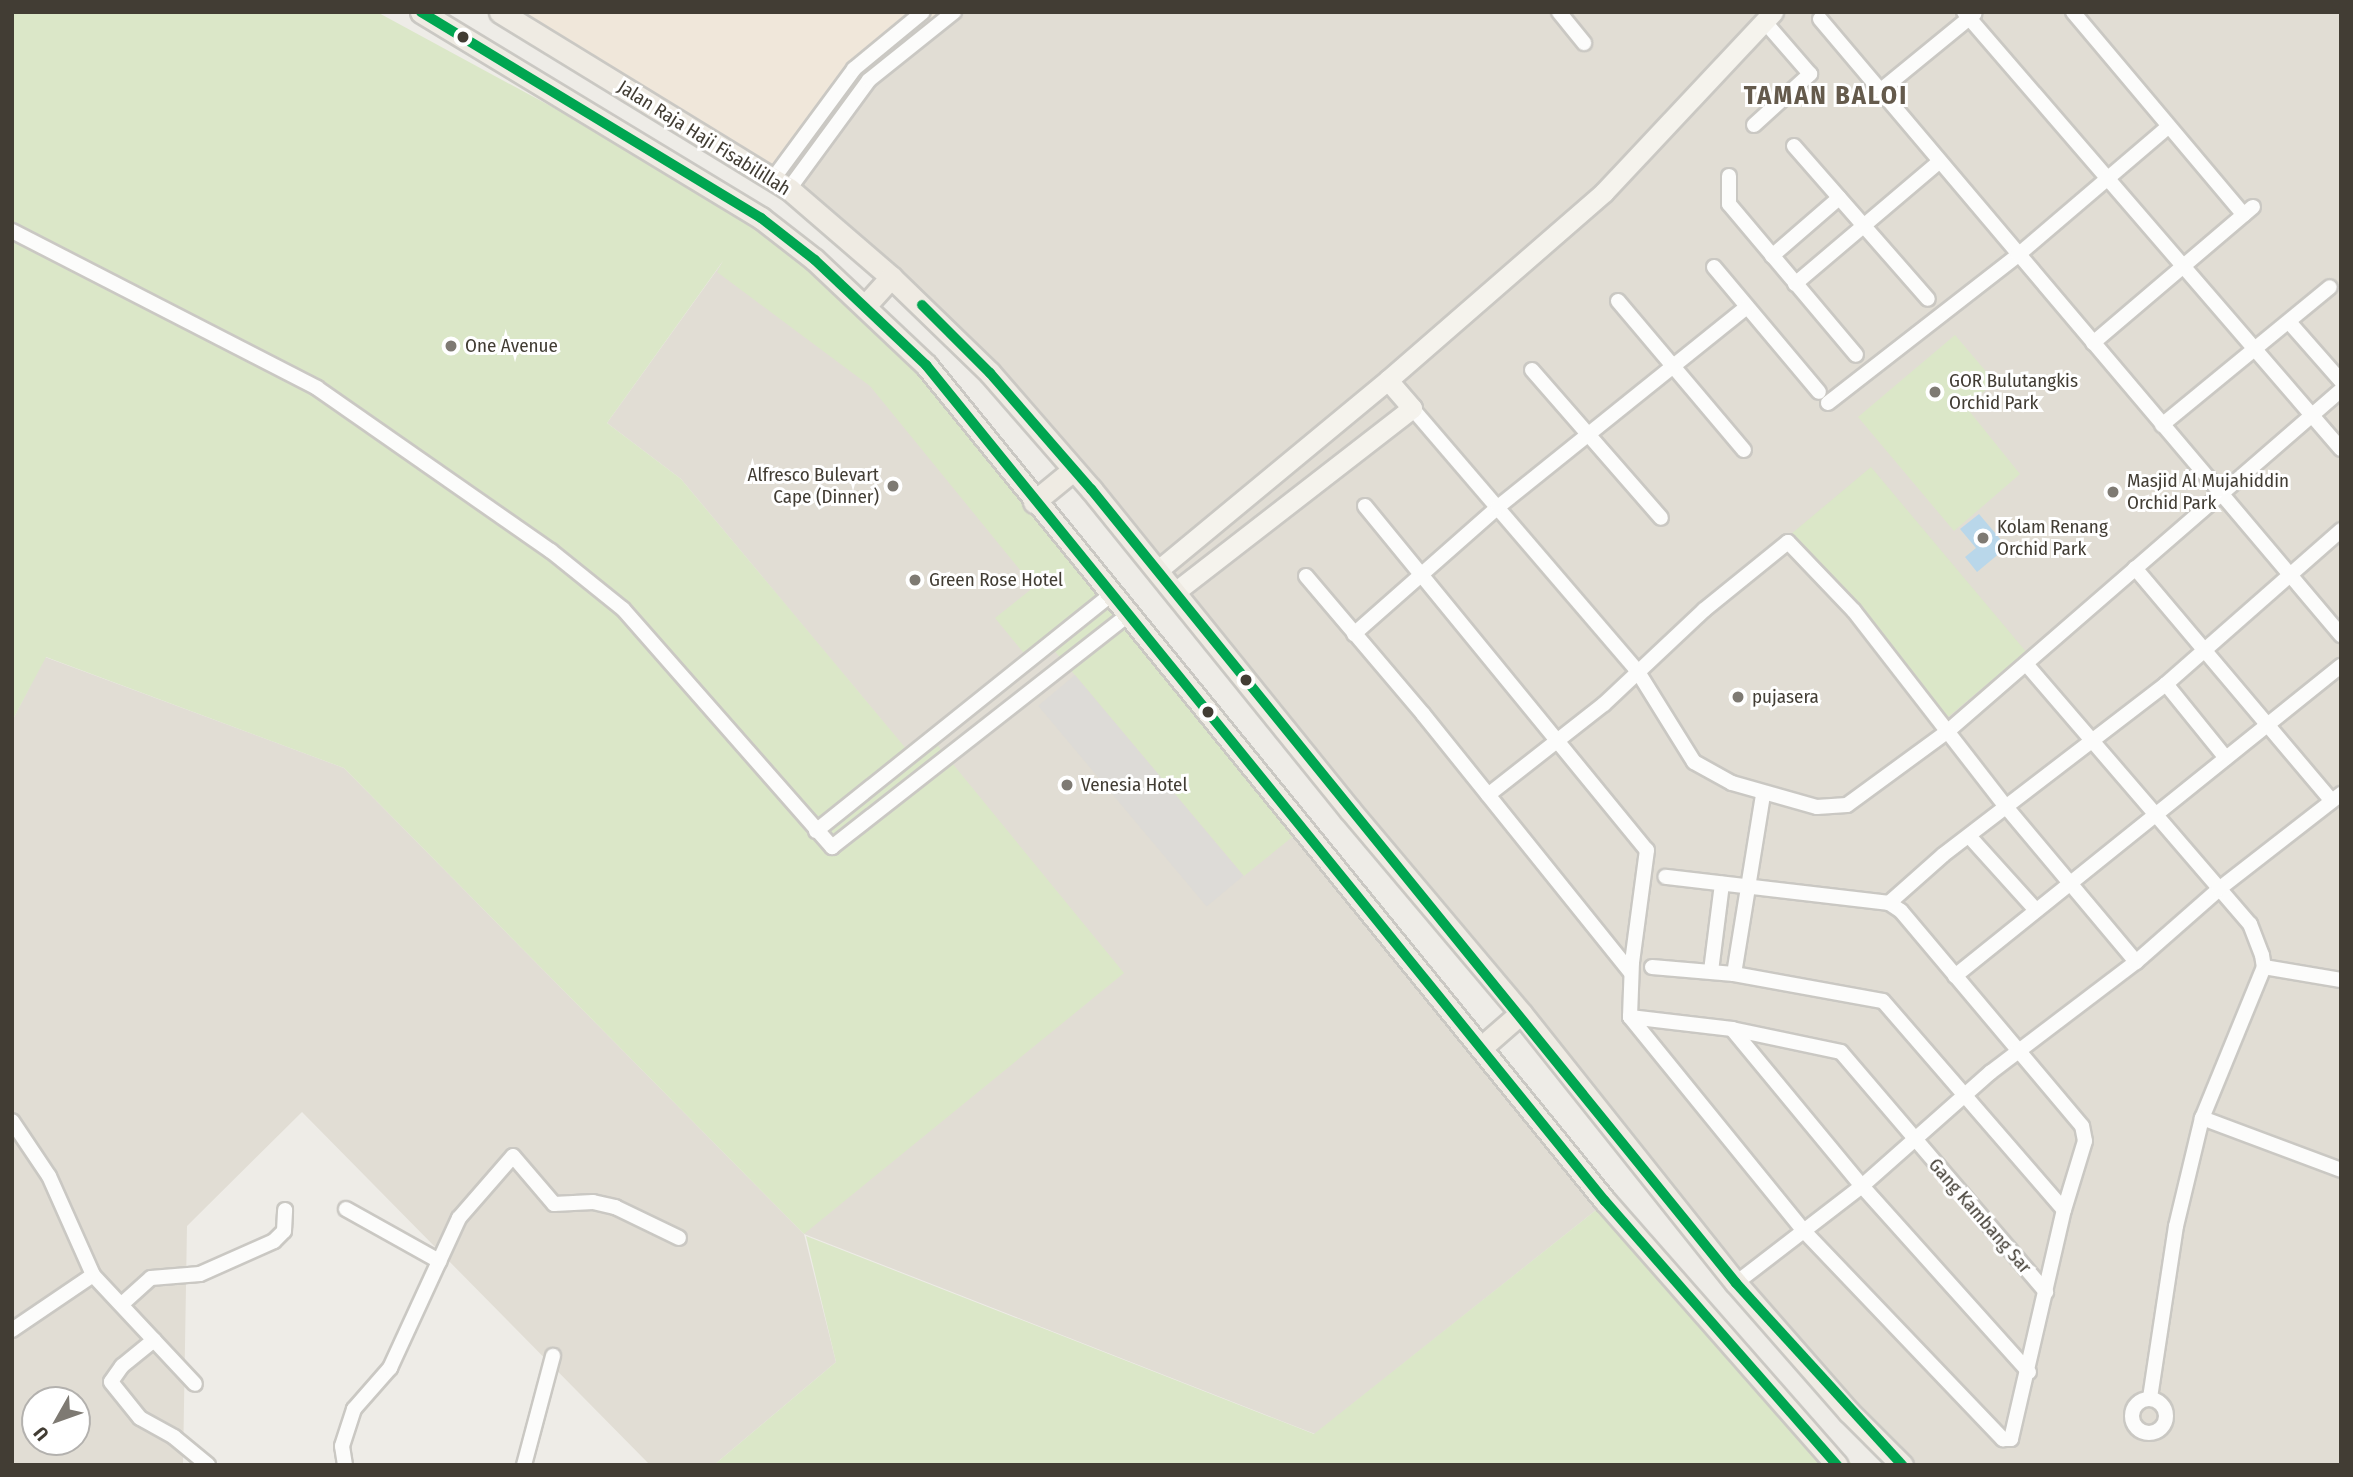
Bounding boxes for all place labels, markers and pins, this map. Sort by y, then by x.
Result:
unlabelled marker [456,30,470,44]
place label: One Avenue [465,335,558,357]
marker: One Avenue [443,338,459,354]
place label: GOR Bulutangkis Orchid Park [1949,370,2078,414]
marker: GOR Bulutangkis Orchid Park [1927,384,1943,400]
place label: Alfresco Bulevart Cape (Dinner) [747,464,879,508]
place label: Masjid Al Mujahiddin Orchid Park [2127,470,2289,514]
marker: Alfresco Bulevart Cape (Dinner) [885,478,901,494]
marker: Masjid Al Mujahiddin Orchid Park [2105,484,2121,500]
place label: Kolam Renang Orchid Park [1997,516,2108,560]
marker: Kolam Renang Orchid Park [1975,530,1991,546]
place label: Green Rose Hotel [929,569,1063,591]
marker: Green Rose Hotel [907,572,923,588]
unlabelled marker [1239,673,1253,687]
place label: pujasera [1752,686,1819,708]
marker: pujasera [1730,689,1746,705]
unlabelled marker [1201,705,1215,719]
place label: Venesia Hotel [1081,774,1187,796]
marker: Venesia Hotel [1059,777,1075,793]

